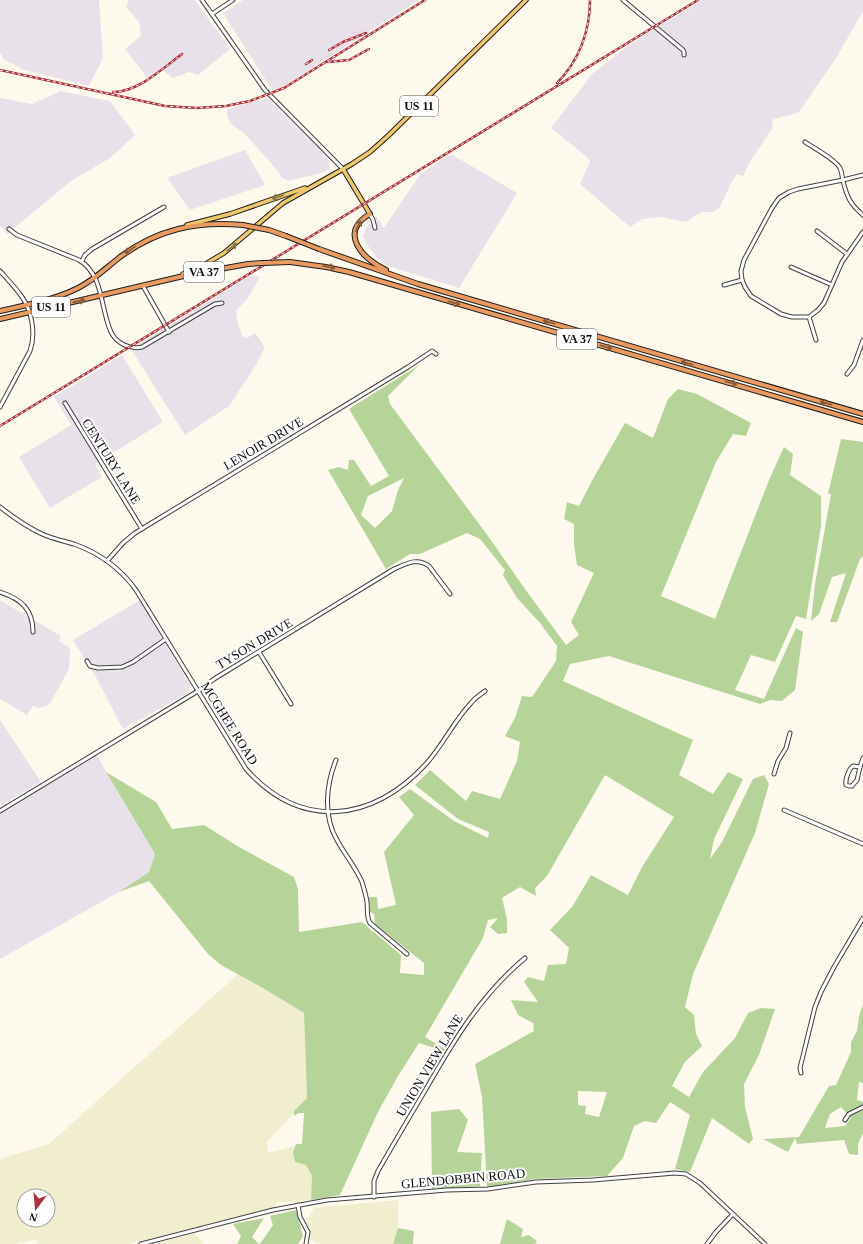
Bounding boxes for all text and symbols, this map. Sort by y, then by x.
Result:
road number: US 11 [400,96,438,116]
one-way arrow [273,194,285,202]
one-way arrow [354,221,362,233]
one-way arrow [226,243,237,251]
one-way arrow [125,246,136,254]
road number: VA 37 [184,262,224,282]
one-way arrow [322,264,335,272]
one-way arrow [72,296,85,304]
road number: US 11 [32,297,70,317]
one-way arrow [447,300,460,307]
one-way arrow [543,318,556,325]
road number: VA 37 [557,329,597,349]
one-way arrow [599,344,612,351]
one-way arrow [681,359,694,366]
one-way arrow [724,380,737,387]
one-way arrow [819,399,832,406]
street label: LENOIR DRIVE [221,414,306,473]
street label: CENTURY LANE [79,416,144,507]
street label: TYSON DRIVE [213,615,295,672]
street label: MCGHEE ROAD [198,679,261,768]
street label: UNION VIEW LANE [393,1011,466,1119]
street label: GLENDOBBIN ROAD [400,1166,526,1191]
north arrow [16,1188,56,1228]
text: N [28,1211,39,1224]

